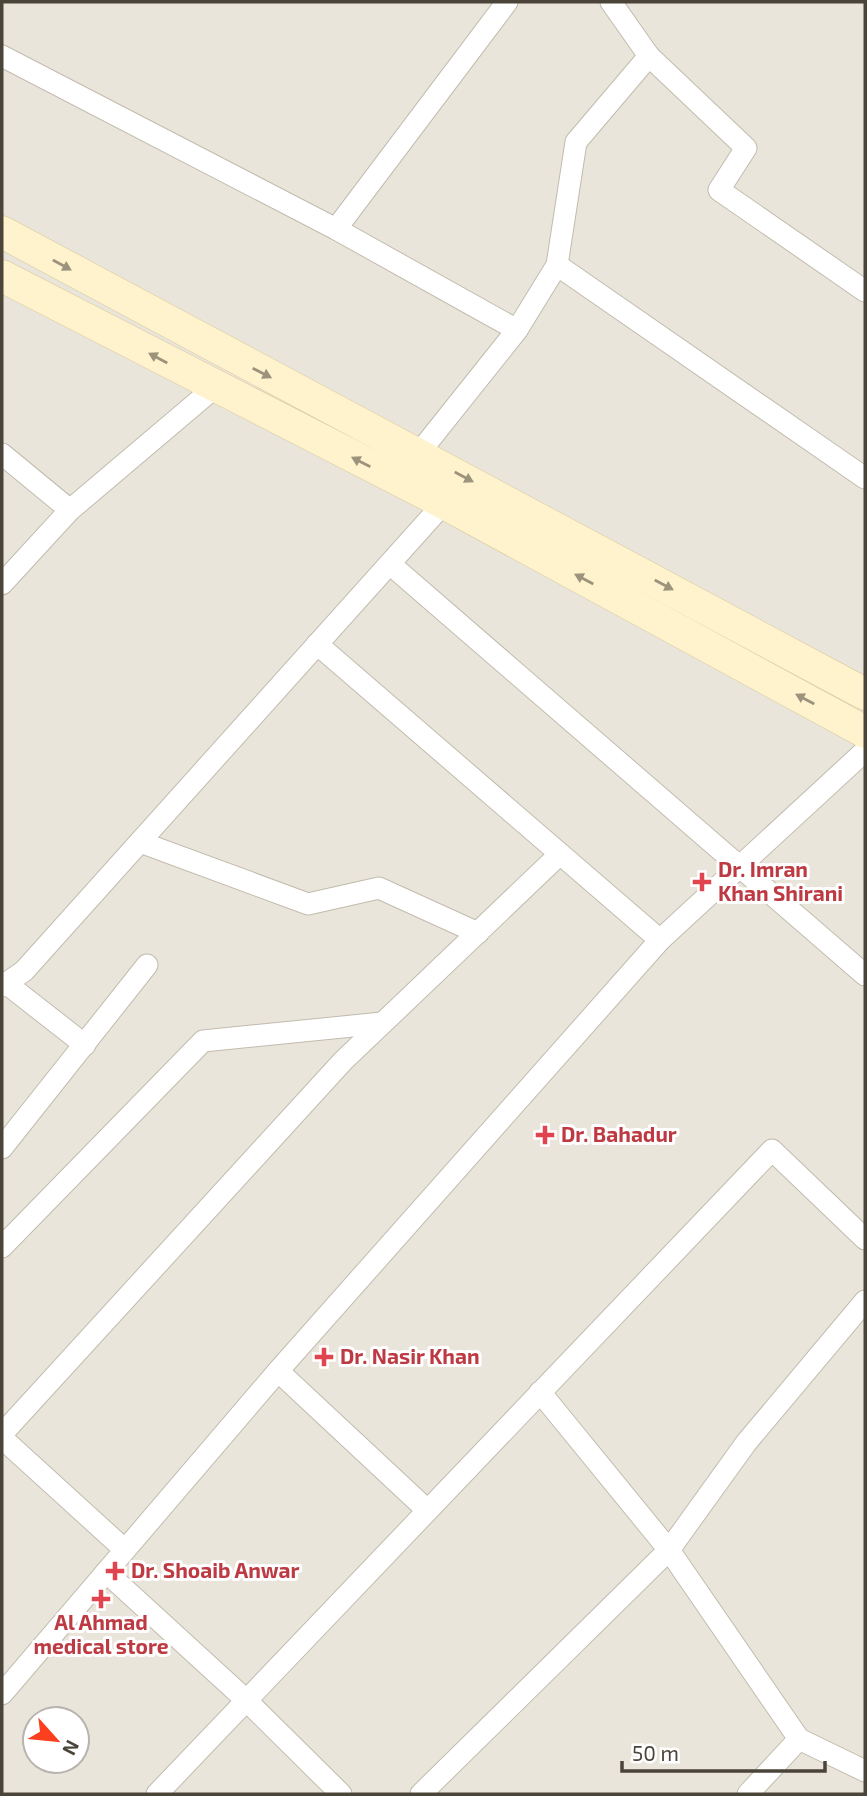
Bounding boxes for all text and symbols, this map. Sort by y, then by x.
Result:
one-way arrow [52,259,71,271]
one-way arrow [148,353,168,364]
one-way arrow [252,367,272,378]
one-way arrow [351,456,371,467]
one-way arrow [454,471,474,483]
one-way arrow [574,573,594,585]
one-way arrow [654,580,674,591]
one-way arrow [796,693,815,705]
place label: Dr. Imran Khan Shirani [718,856,843,905]
marker: Dr. Imran Khan Shirani [692,872,712,892]
place label: Dr. Bahadur [561,1121,677,1146]
marker: Dr. Bahadur [535,1125,555,1145]
place label: Dr. Nasir Khan [340,1343,480,1368]
marker: Dr. Nasir Khan [314,1347,334,1367]
place label: Dr. Shoaib Anwar [131,1557,300,1582]
marker: Dr. Shoaib Anwar [105,1561,125,1581]
marker: Al Ahmad medical store [93,1591,109,1607]
place label: Al Ahmad medical store [33,1609,169,1658]
north arrow [21,1705,91,1775]
scale bar [622,1730,825,1774]
text: N [58,1737,85,1759]
text: 50 m [632,1740,679,1765]

